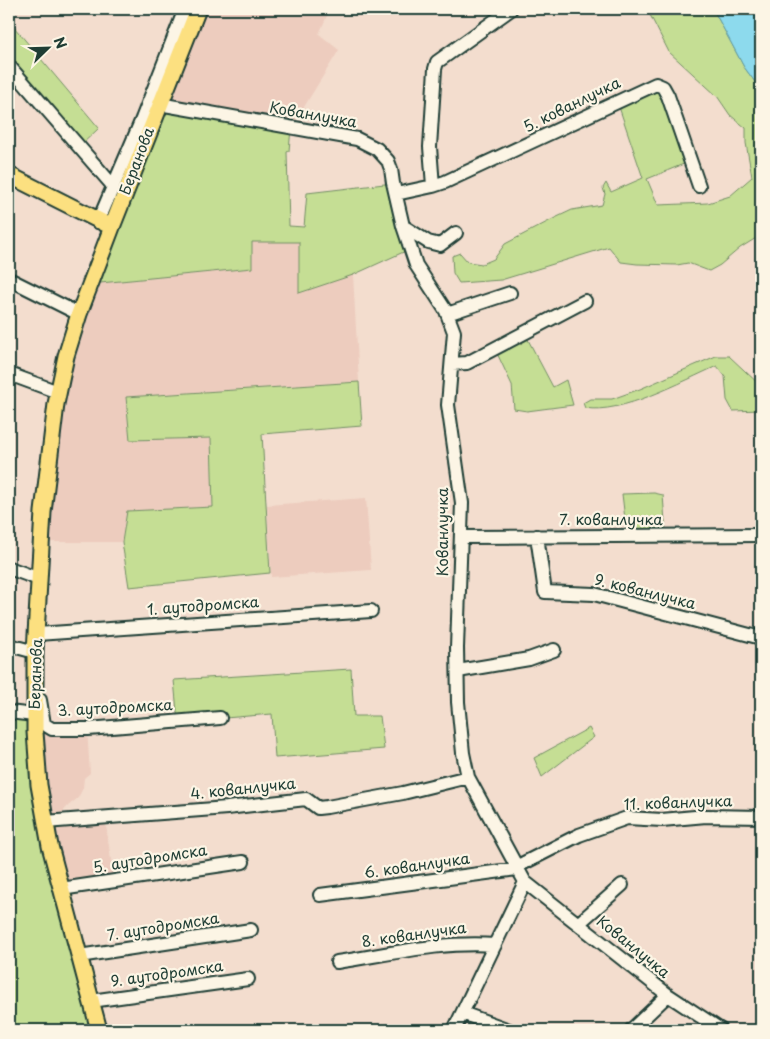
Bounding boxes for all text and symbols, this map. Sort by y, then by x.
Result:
north arrow [22,22,72,72]
text: N [49,34,72,52]
street label: 5. кованлучка [519,70,624,137]
street label: Кованлучка [268,94,360,133]
street label: Беранова [112,123,159,198]
street label: Кованлучка [430,487,453,576]
street label: 7. кованлучка [559,507,663,530]
street label: 9. кованлучка [592,567,699,614]
street label: 1. аутодромска [146,589,260,620]
street label: Беранова [22,637,47,710]
street label: 3. аутодромска [57,692,174,721]
street label: 4. кованлучка [189,770,297,804]
street label: 11. кованлучка [623,788,733,815]
street label: 5. аутодромска [91,837,209,878]
street label: 6. кованлучка [363,846,472,883]
street label: 7. аутодромска [105,905,221,946]
street label: Кованлучка [592,909,676,983]
street label: 8. кованлучка [360,915,468,952]
street label: 9. аутодромска [109,953,225,992]

